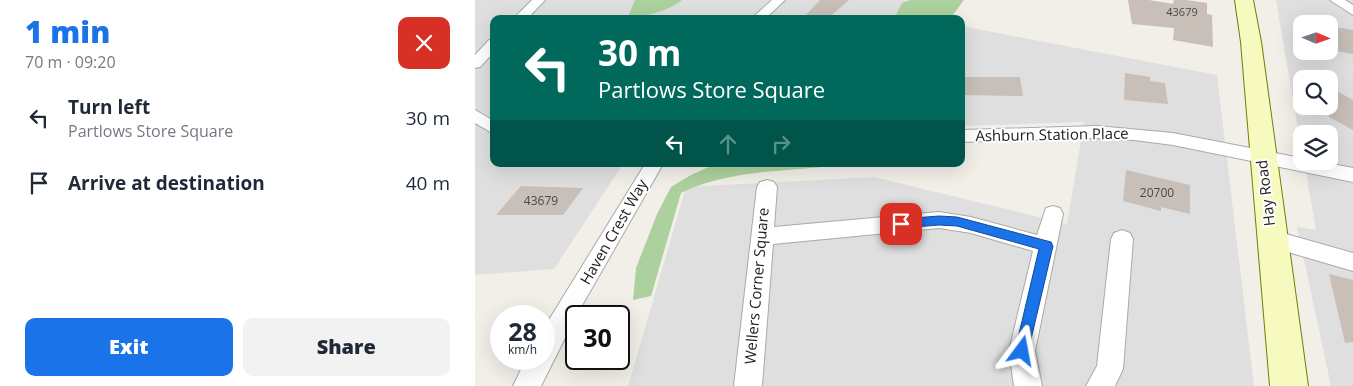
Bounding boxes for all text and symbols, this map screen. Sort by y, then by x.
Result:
house number: 43679 [1166,4,1198,19]
text: 1 min [25,11,110,52]
north arrow [1293,15,1337,60]
map controls [1293,15,1338,170]
button: close [398,17,450,69]
text: 30 m [598,29,681,76]
icon: left [515,35,580,100]
text: 70 m · 09:20 [25,51,116,73]
button: search [1293,70,1338,115]
text: Partlows Store Square [598,74,825,104]
text: Turn left [68,94,150,120]
icon: left [25,104,53,132]
text: 30 m [406,105,450,131]
text: Partlows Store Square [68,120,233,142]
street label: Ashburn Station Place [975,123,1129,145]
button: layers [1293,125,1338,170]
icon: left [661,130,689,158]
icon: ahead [714,130,742,158]
icon: right [767,130,795,158]
street label: Hay Road [1251,159,1279,227]
icon: arrive [25,169,53,197]
text: Arrive at destination [68,170,265,196]
text: 40 m [406,170,450,196]
street label: Haven Crest Way [575,175,652,288]
house number: 20700 [1140,184,1174,201]
house number: 43679 [524,192,558,209]
pin [880,203,922,245]
street label: Wellers Corner Square [739,207,773,365]
icon: arrive [887,210,915,238]
speed limit sign: 30 [565,305,630,370]
text: 28 [508,314,537,348]
button: Exit [25,318,233,376]
button: Share [243,318,450,376]
position arrow [995,324,1047,376]
text: km/h [508,341,537,358]

